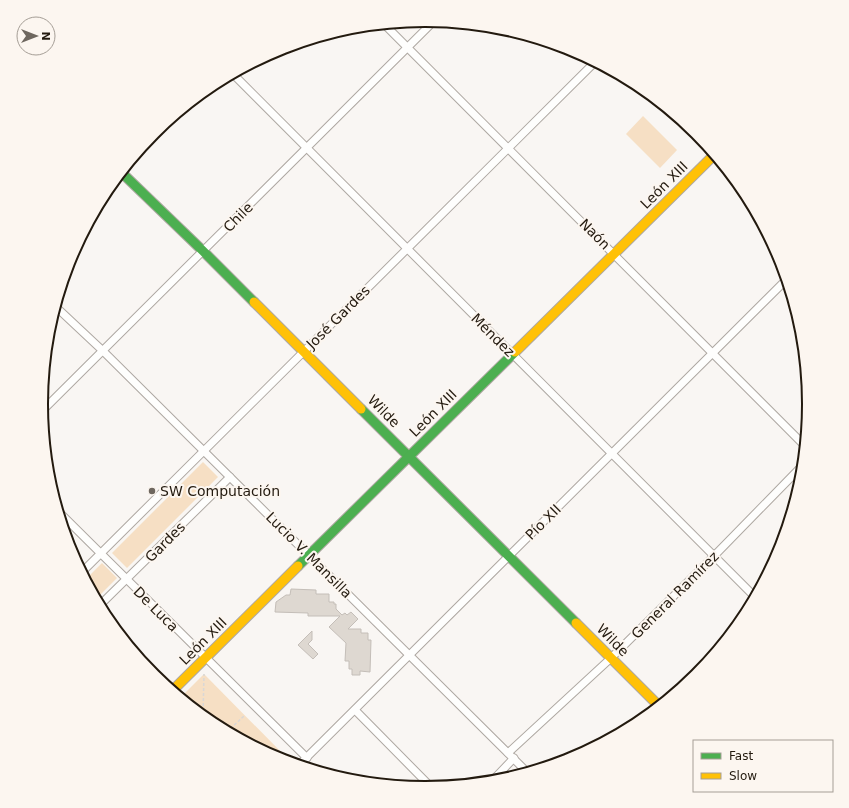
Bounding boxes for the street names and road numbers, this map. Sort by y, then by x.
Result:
street label: León XIII [637,158,691,212]
street label: Chile [220,199,256,235]
street label: Naón [576,215,614,253]
street label: José Gardes [302,282,373,353]
street label: Méndez [468,310,518,360]
street label: León XIII [406,386,460,440]
street label: Wilde [365,392,403,430]
street label: Pío XII [522,501,564,543]
street label: Lucio V. Mansilla [263,509,355,601]
street label: Gardes [142,519,188,565]
street label: General Ramírez [628,548,722,642]
street label: De Luca [130,583,182,635]
street label: León XIII [176,614,230,668]
street label: Wilde [594,621,632,659]

